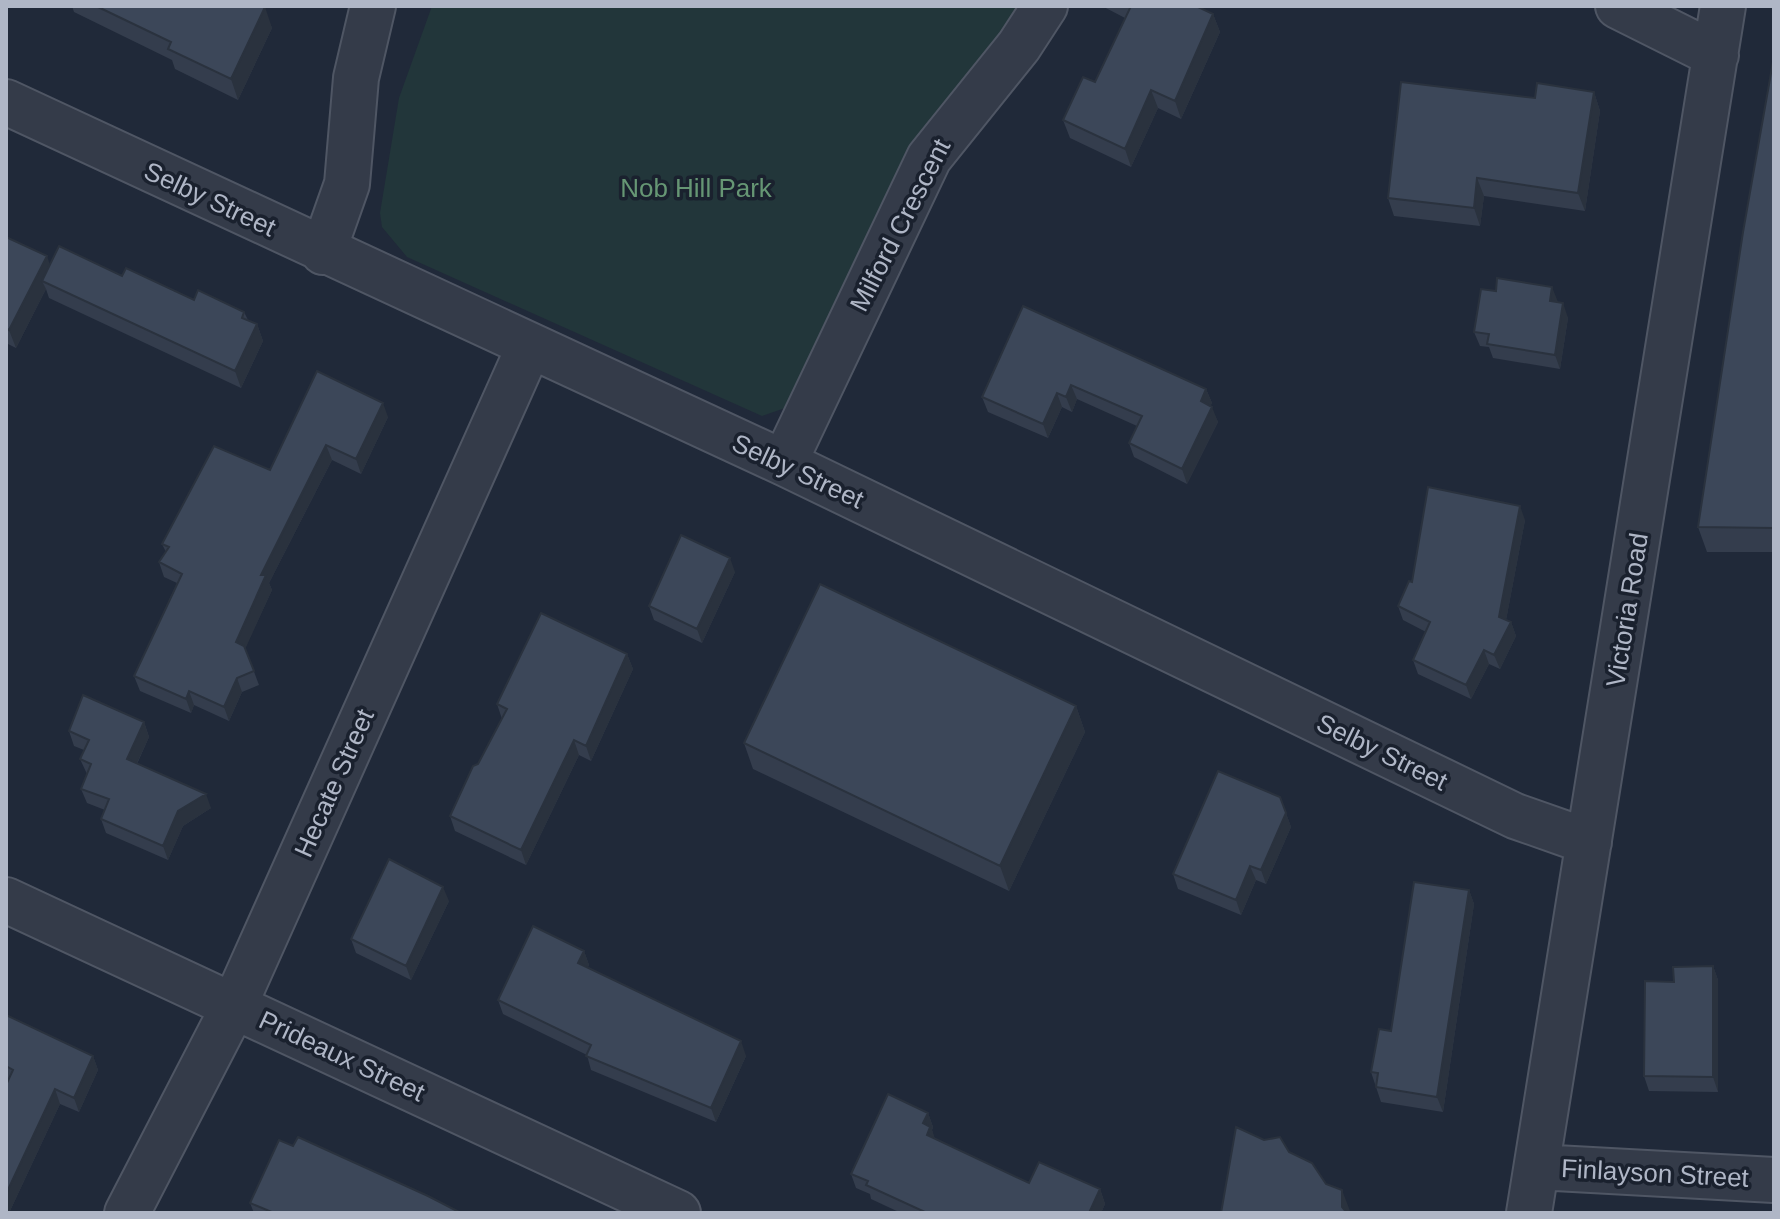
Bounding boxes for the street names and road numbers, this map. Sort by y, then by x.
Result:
street label: Milford Crescent [844,133,957,316]
street label: Selby Street [139,155,281,243]
street label: Selby Street [727,427,869,515]
street label: Victoria Road [1600,531,1654,689]
street label: Hecate Street [288,704,380,862]
street label: Selby Street [1312,707,1453,797]
street label: Prideaux Street [254,1005,430,1108]
street label: Finlayson Street [1560,1153,1750,1193]

